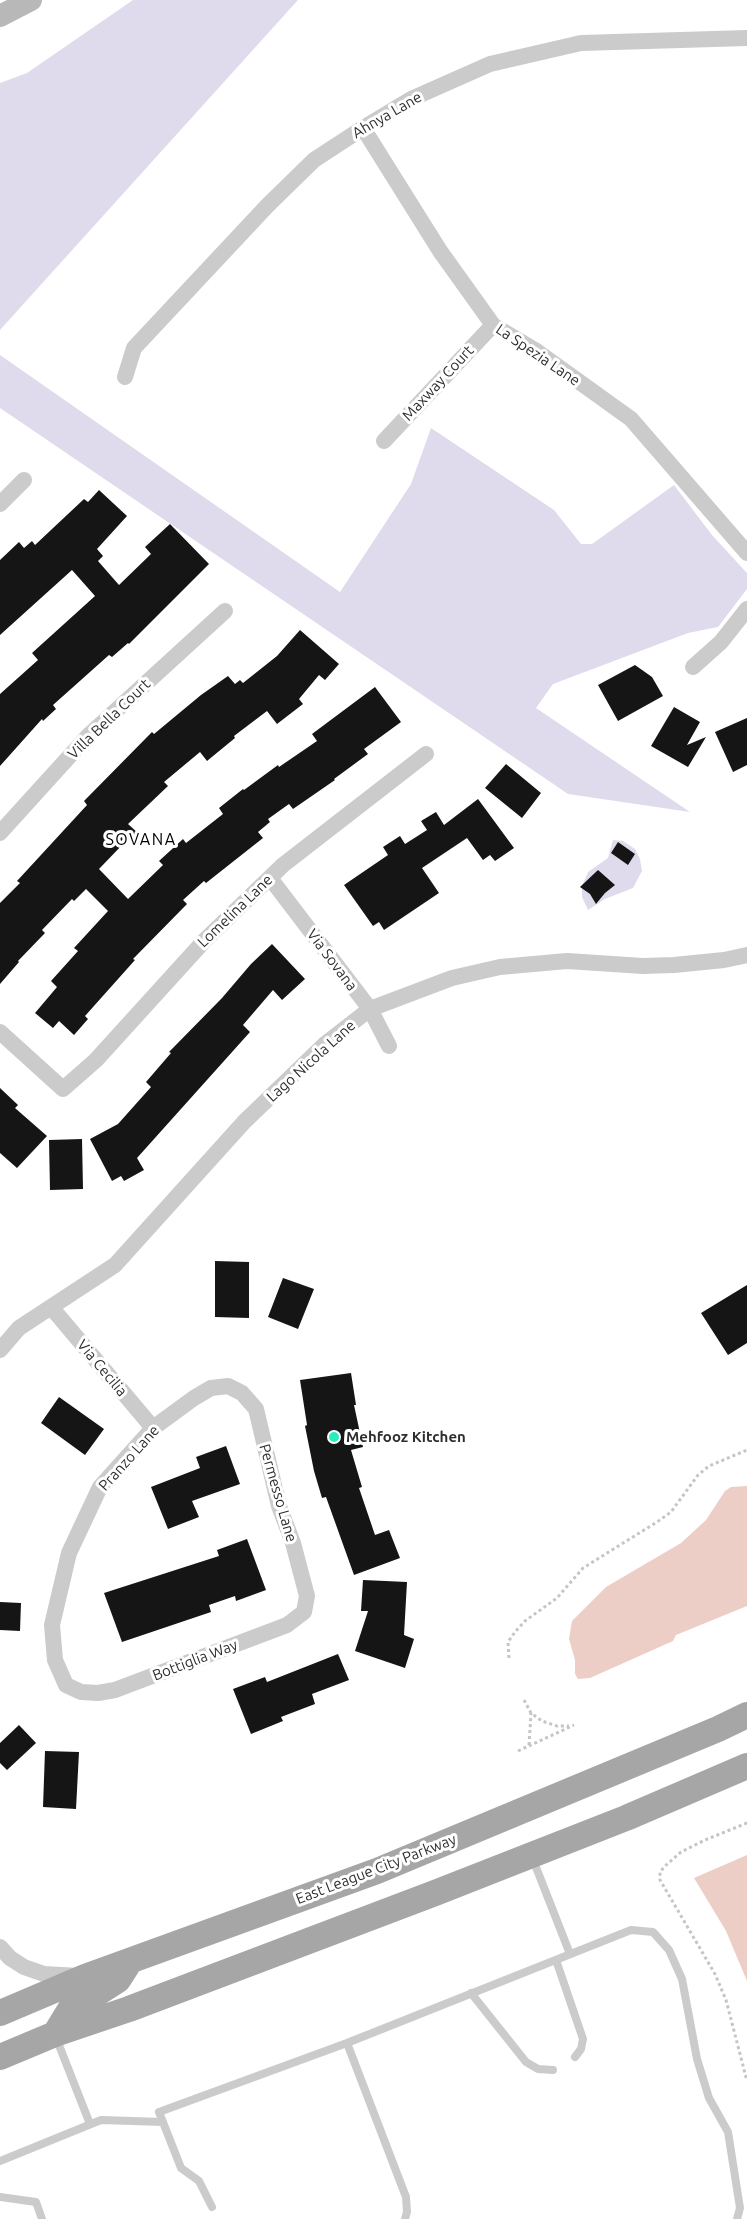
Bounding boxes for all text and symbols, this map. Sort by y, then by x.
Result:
street label: Ahnya Lane [349,88,425,142]
street label: La Spezia Lane [493,320,583,390]
street label: Maxway Court [399,342,477,424]
street label: Villa Bella Court [64,675,154,763]
district label: SOVANA [105,830,177,850]
street label: Lomelina Lane [194,871,276,951]
street label: Via Sovana [303,926,361,994]
street label: Lago Nicola Lane [263,1016,359,1106]
street label: Via Cecilia [73,1336,131,1400]
street label: Pranzo Lane [95,1421,163,1495]
place label: Mehfooz Kitchen [346,1428,466,1446]
marker: Mehfooz Kitchen [327,1430,341,1444]
street label: Permesso Lane [255,1442,301,1544]
street label: Bottiglia Way [150,1636,240,1684]
street label: East League City Parkway [293,1830,459,1908]

